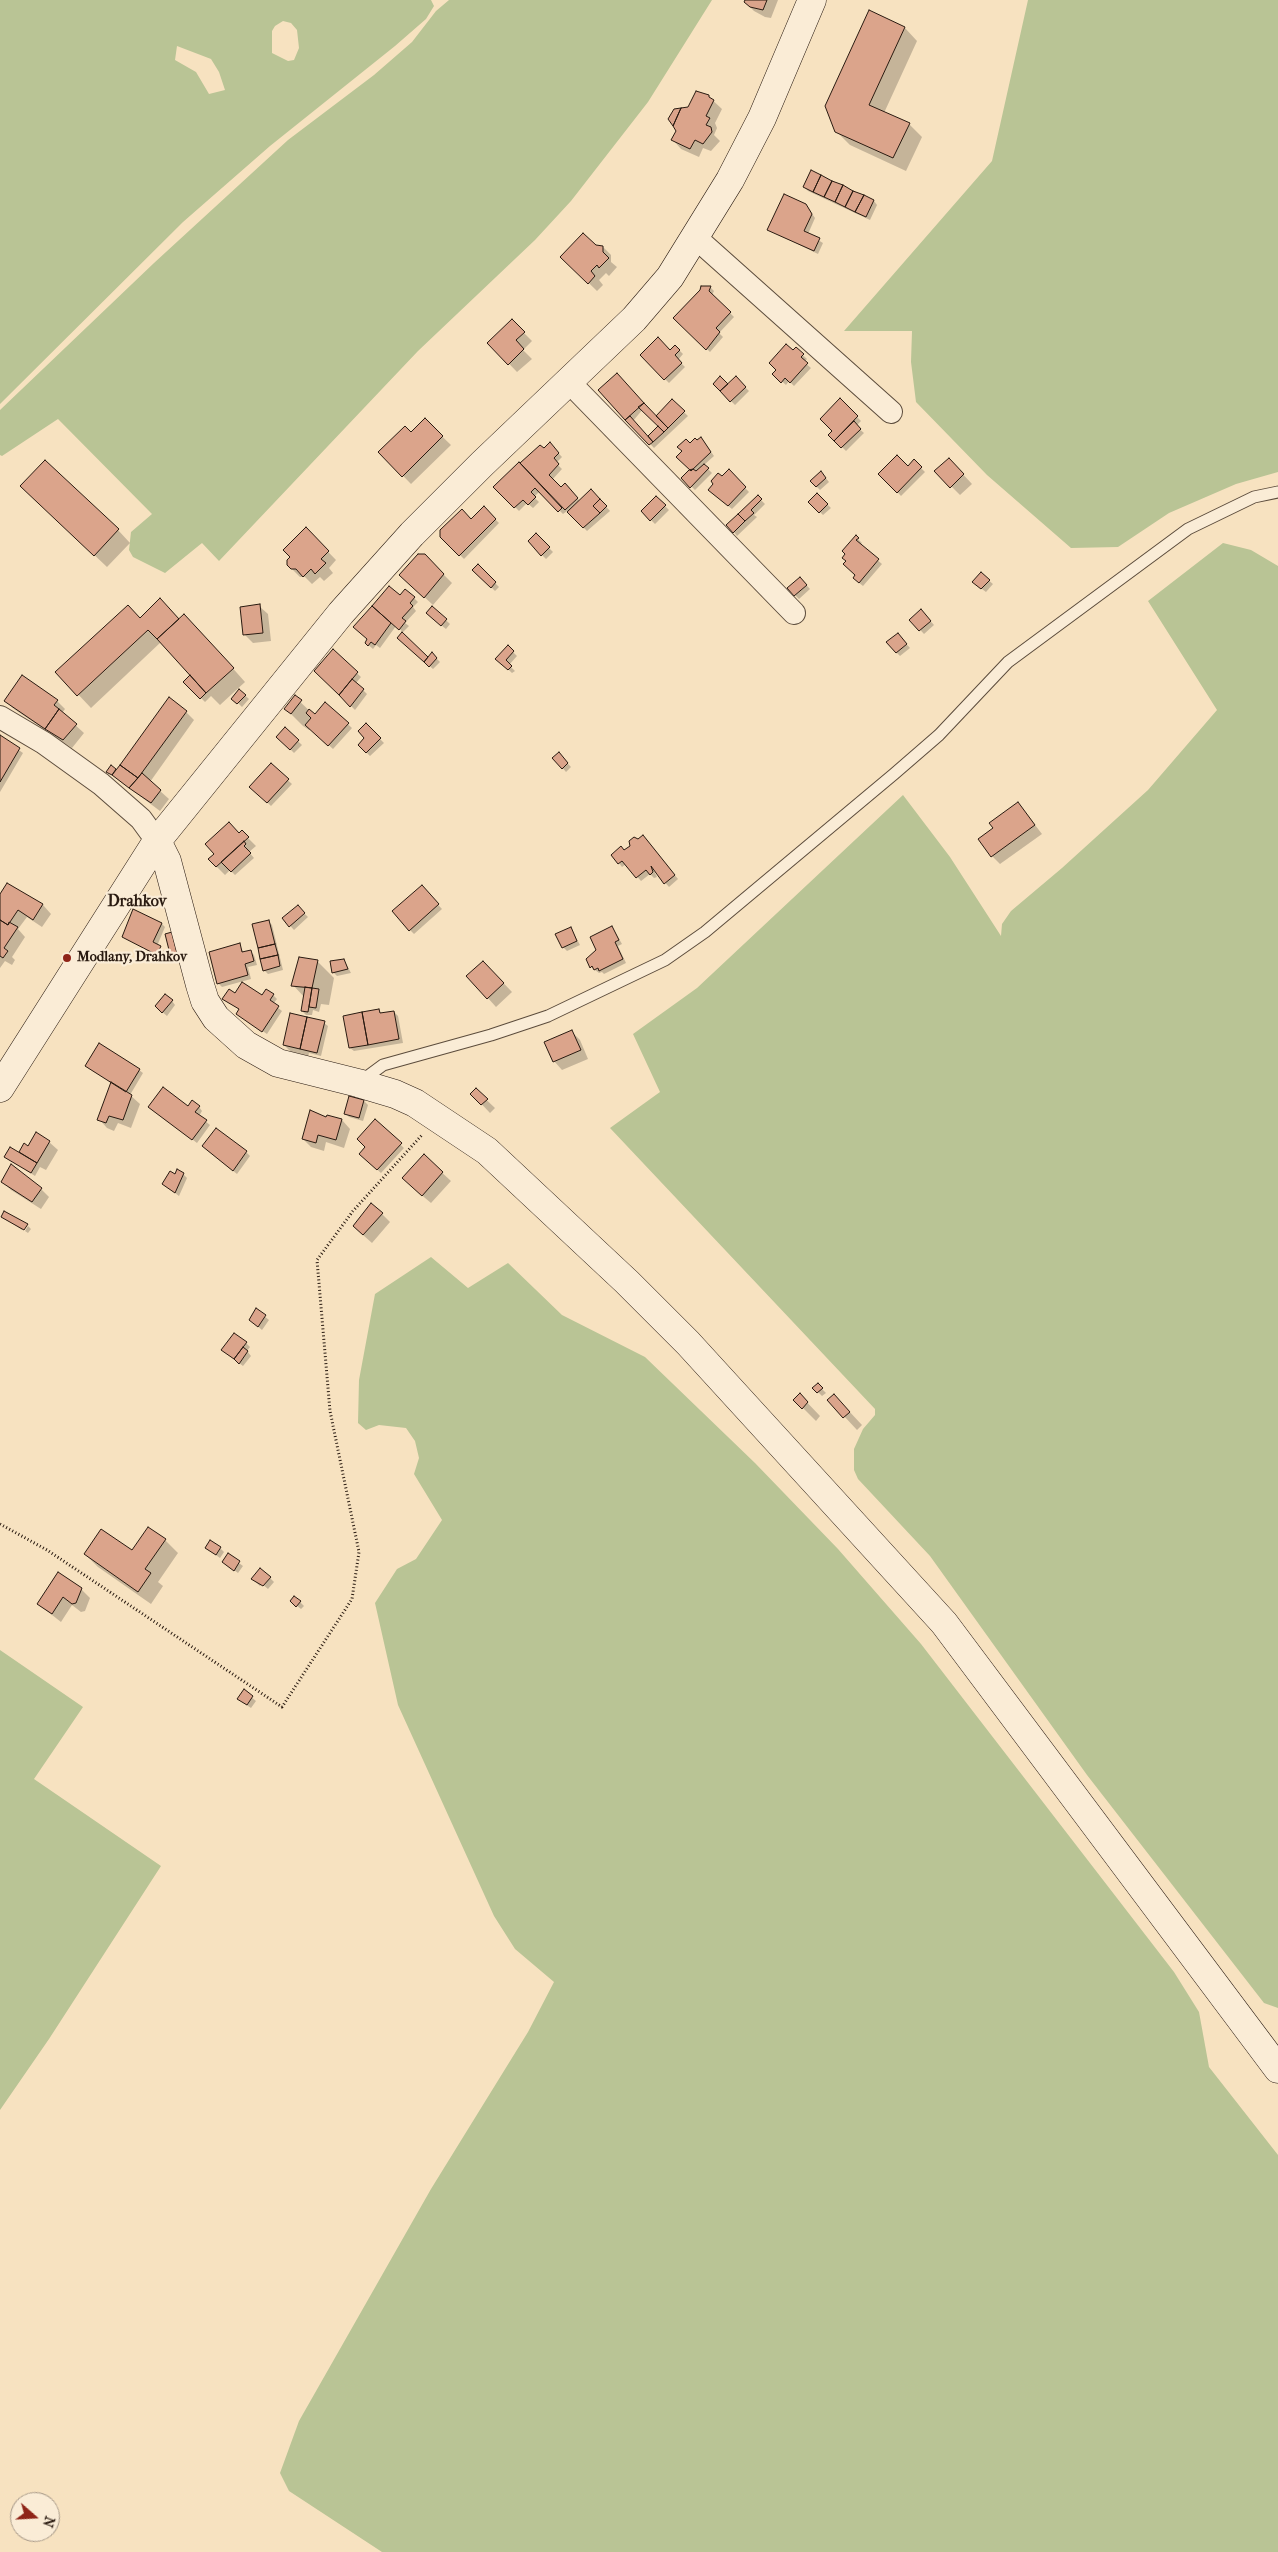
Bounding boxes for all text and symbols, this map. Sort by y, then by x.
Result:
district label: Drahkov [107,892,167,912]
place label: Modlany, Drahkov [77,950,187,966]
marker: Modlany, Drahkov [61,952,73,964]
north arrow [10,2492,60,2542]
text: N [39,2514,58,2530]

